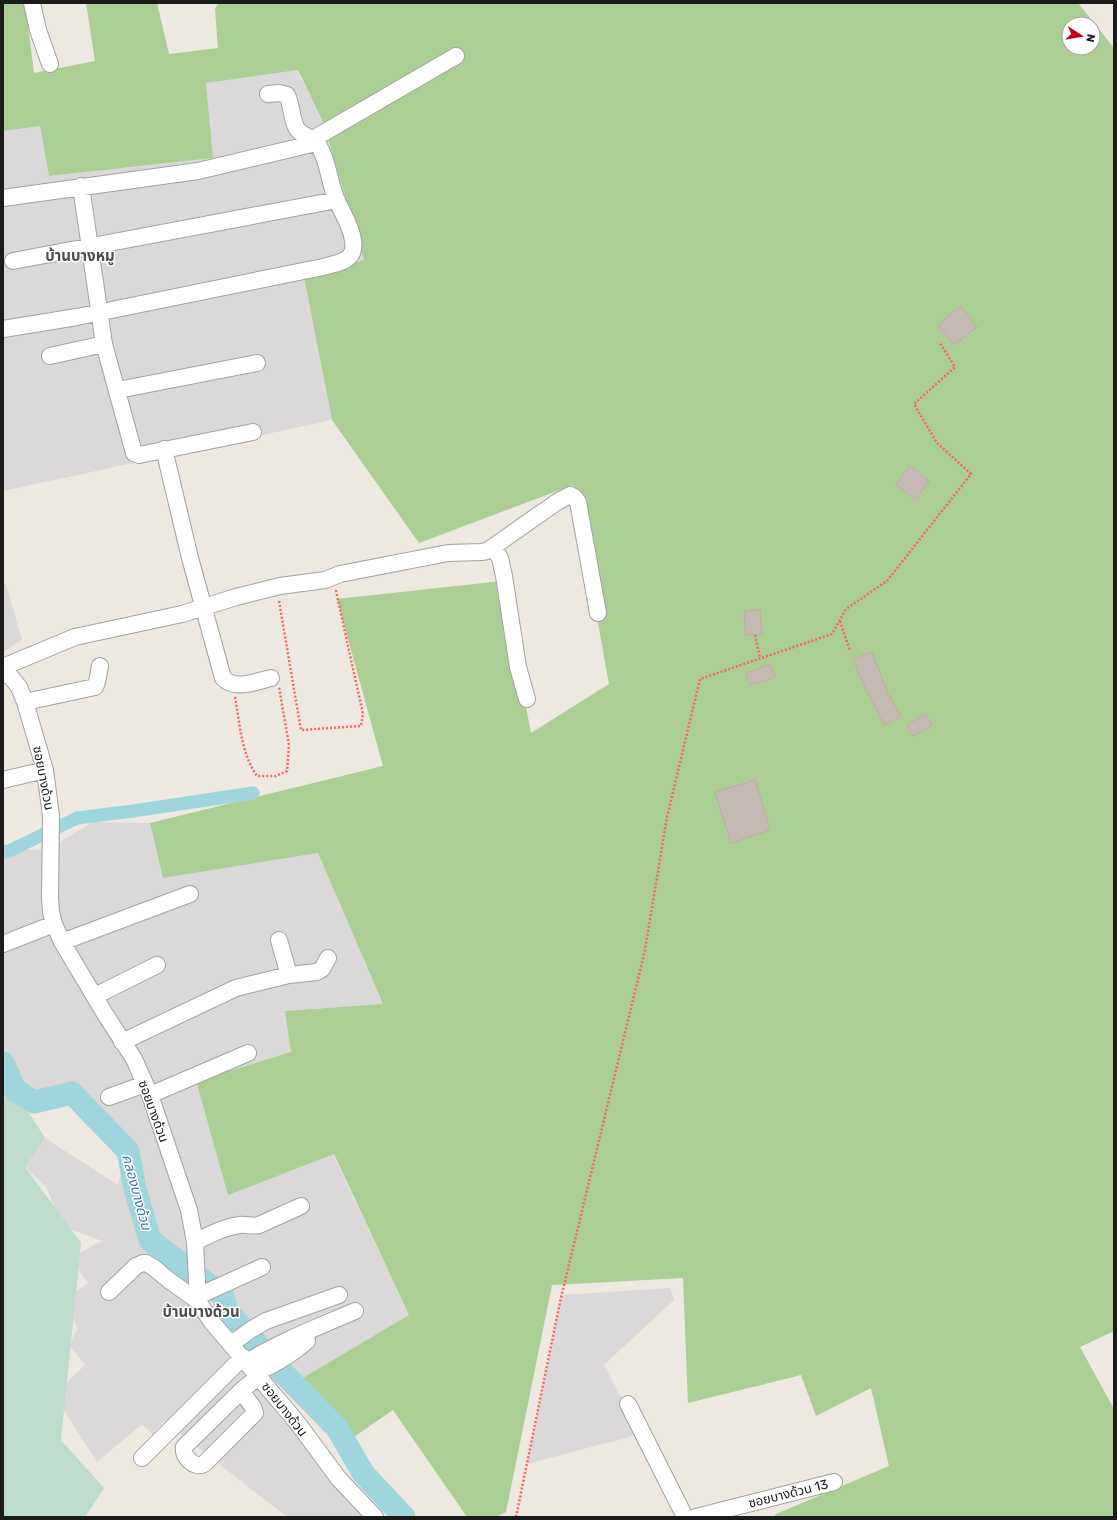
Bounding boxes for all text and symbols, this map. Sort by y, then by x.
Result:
north arrow [1061,16,1101,56]
text: N [1083,33,1097,43]
district label: บ้านบางหมู [45,247,115,266]
street label: ซอยบางด้วน [30,745,57,811]
street label: ซอยบางด้วน [135,1078,172,1144]
water label: คลองบางด้วน [118,1152,155,1233]
district label: บ้านบางด้วน [162,1303,240,1321]
street label: ซอยบางด้วน [259,1379,310,1439]
street label: ซอยบางด้วน 13 [747,1476,830,1511]

